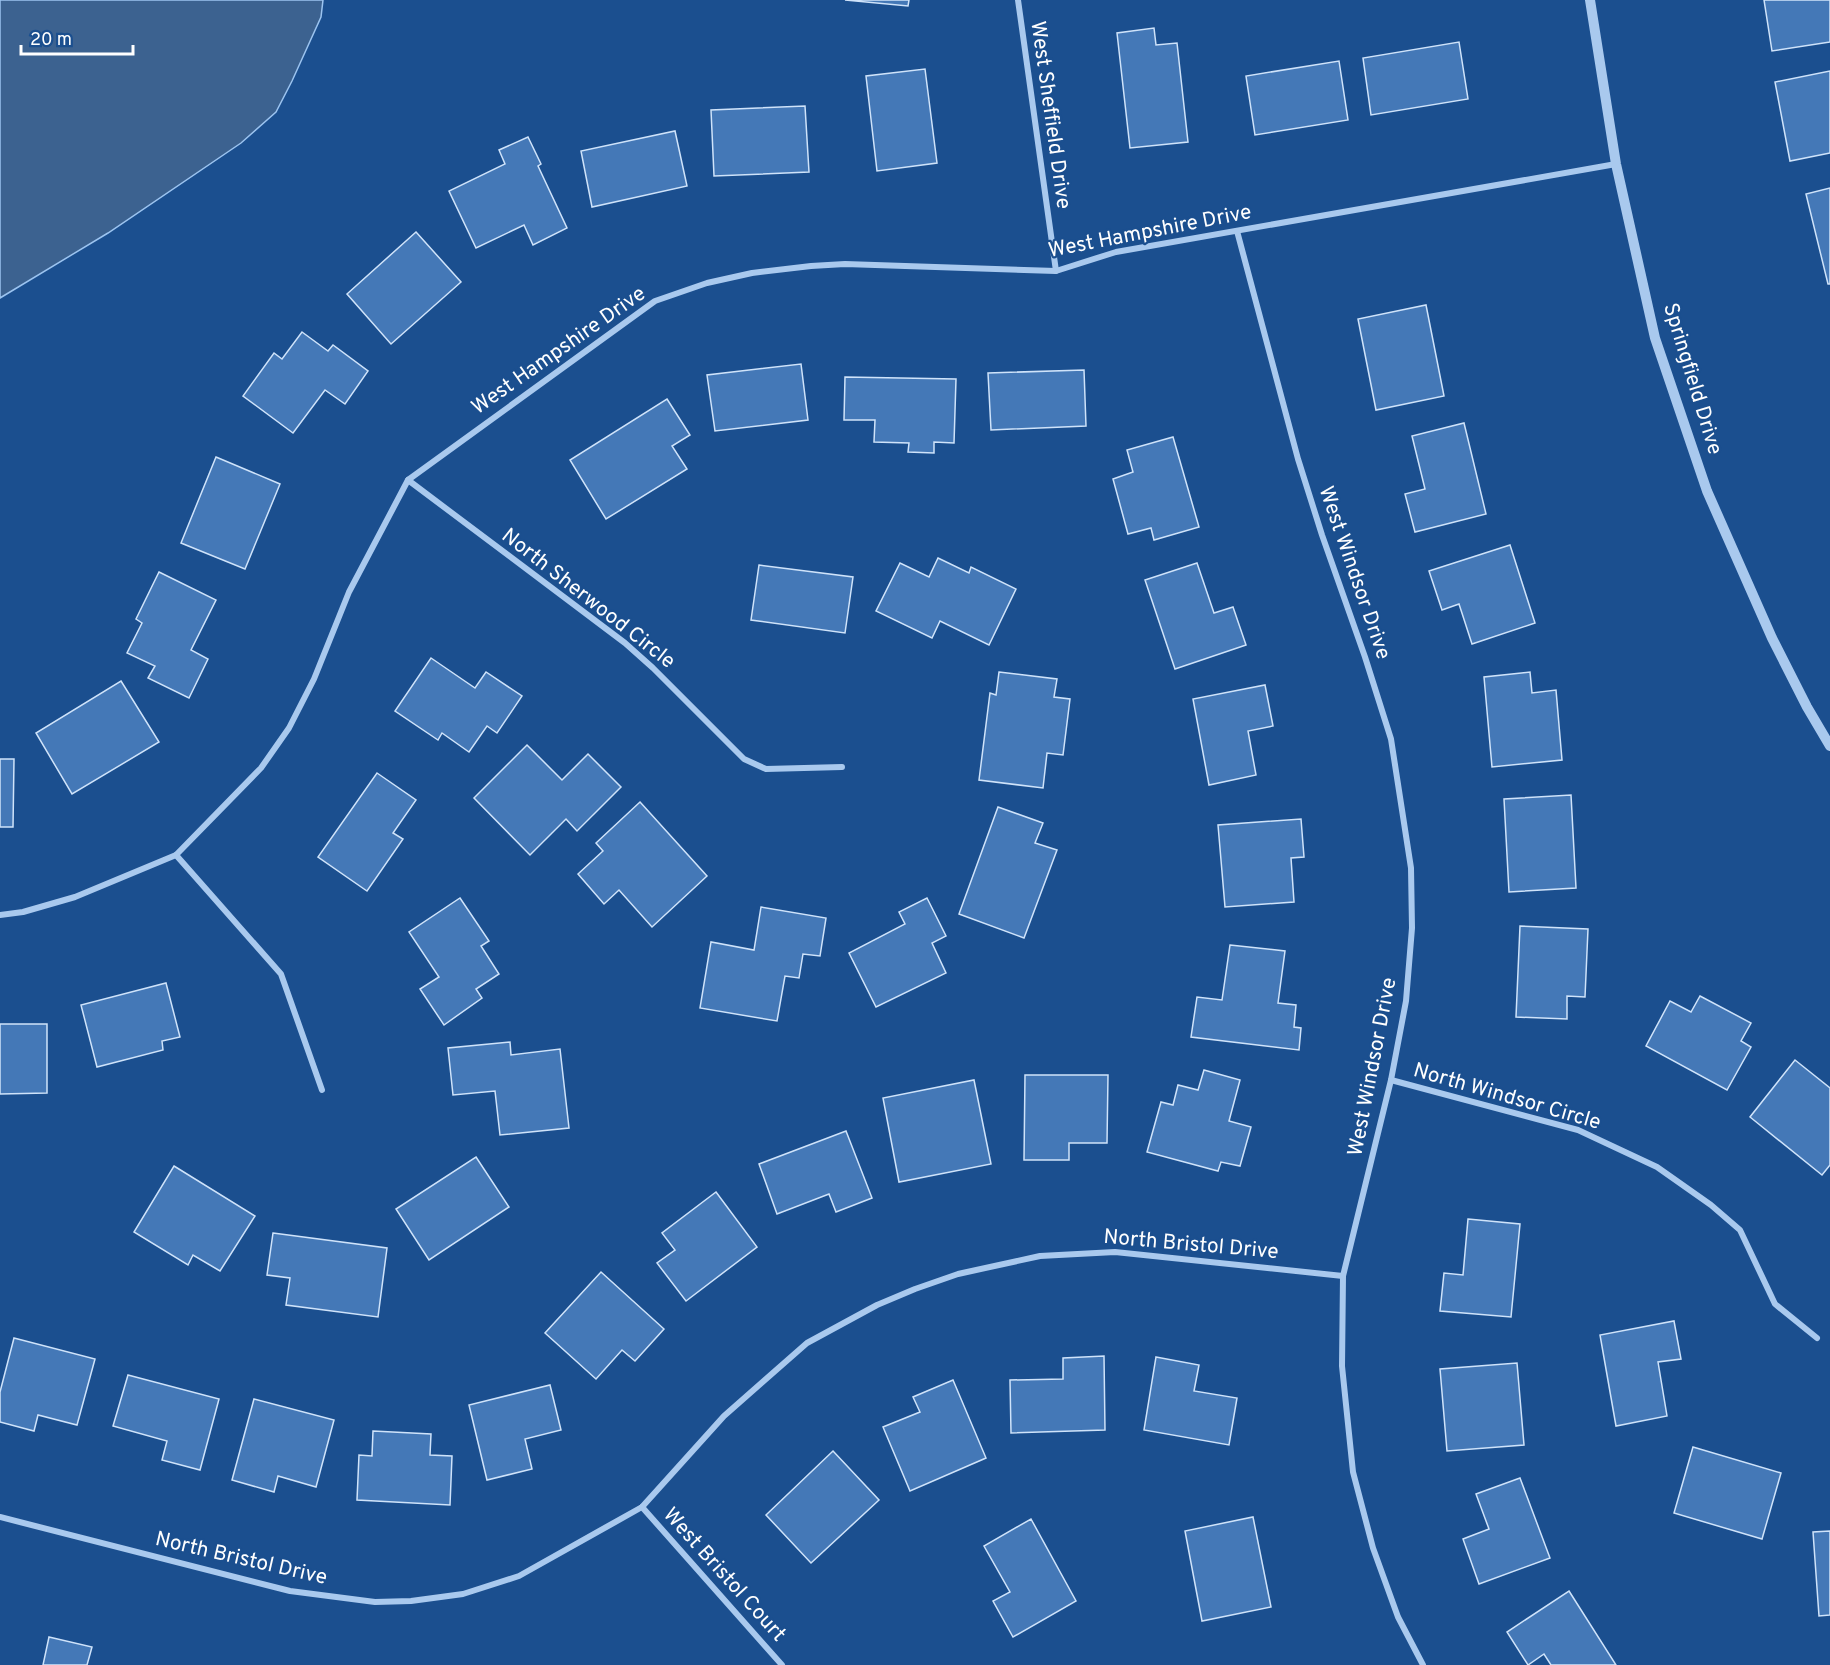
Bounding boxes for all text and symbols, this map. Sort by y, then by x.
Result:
scale bar [21,18,134,56]
street label: West Sheffield Drive [1023,19,1077,211]
text: 20 m [30,29,72,52]
street label: West Hampshire Drive [1046,199,1254,265]
street label: West Hampshire Drive [467,281,651,421]
street label: Springfield Drive [1656,300,1728,458]
street label: West Windsor Drive [1312,483,1396,663]
street label: North Sherwood Circle [496,523,680,675]
street label: West Windsor Drive [1342,975,1404,1159]
street label: North Windsor Circle [1410,1057,1604,1137]
street label: North Bristol Drive [1102,1224,1280,1266]
street label: West Bristol Court [657,1502,791,1648]
street label: North Bristol Drive [152,1526,330,1592]

